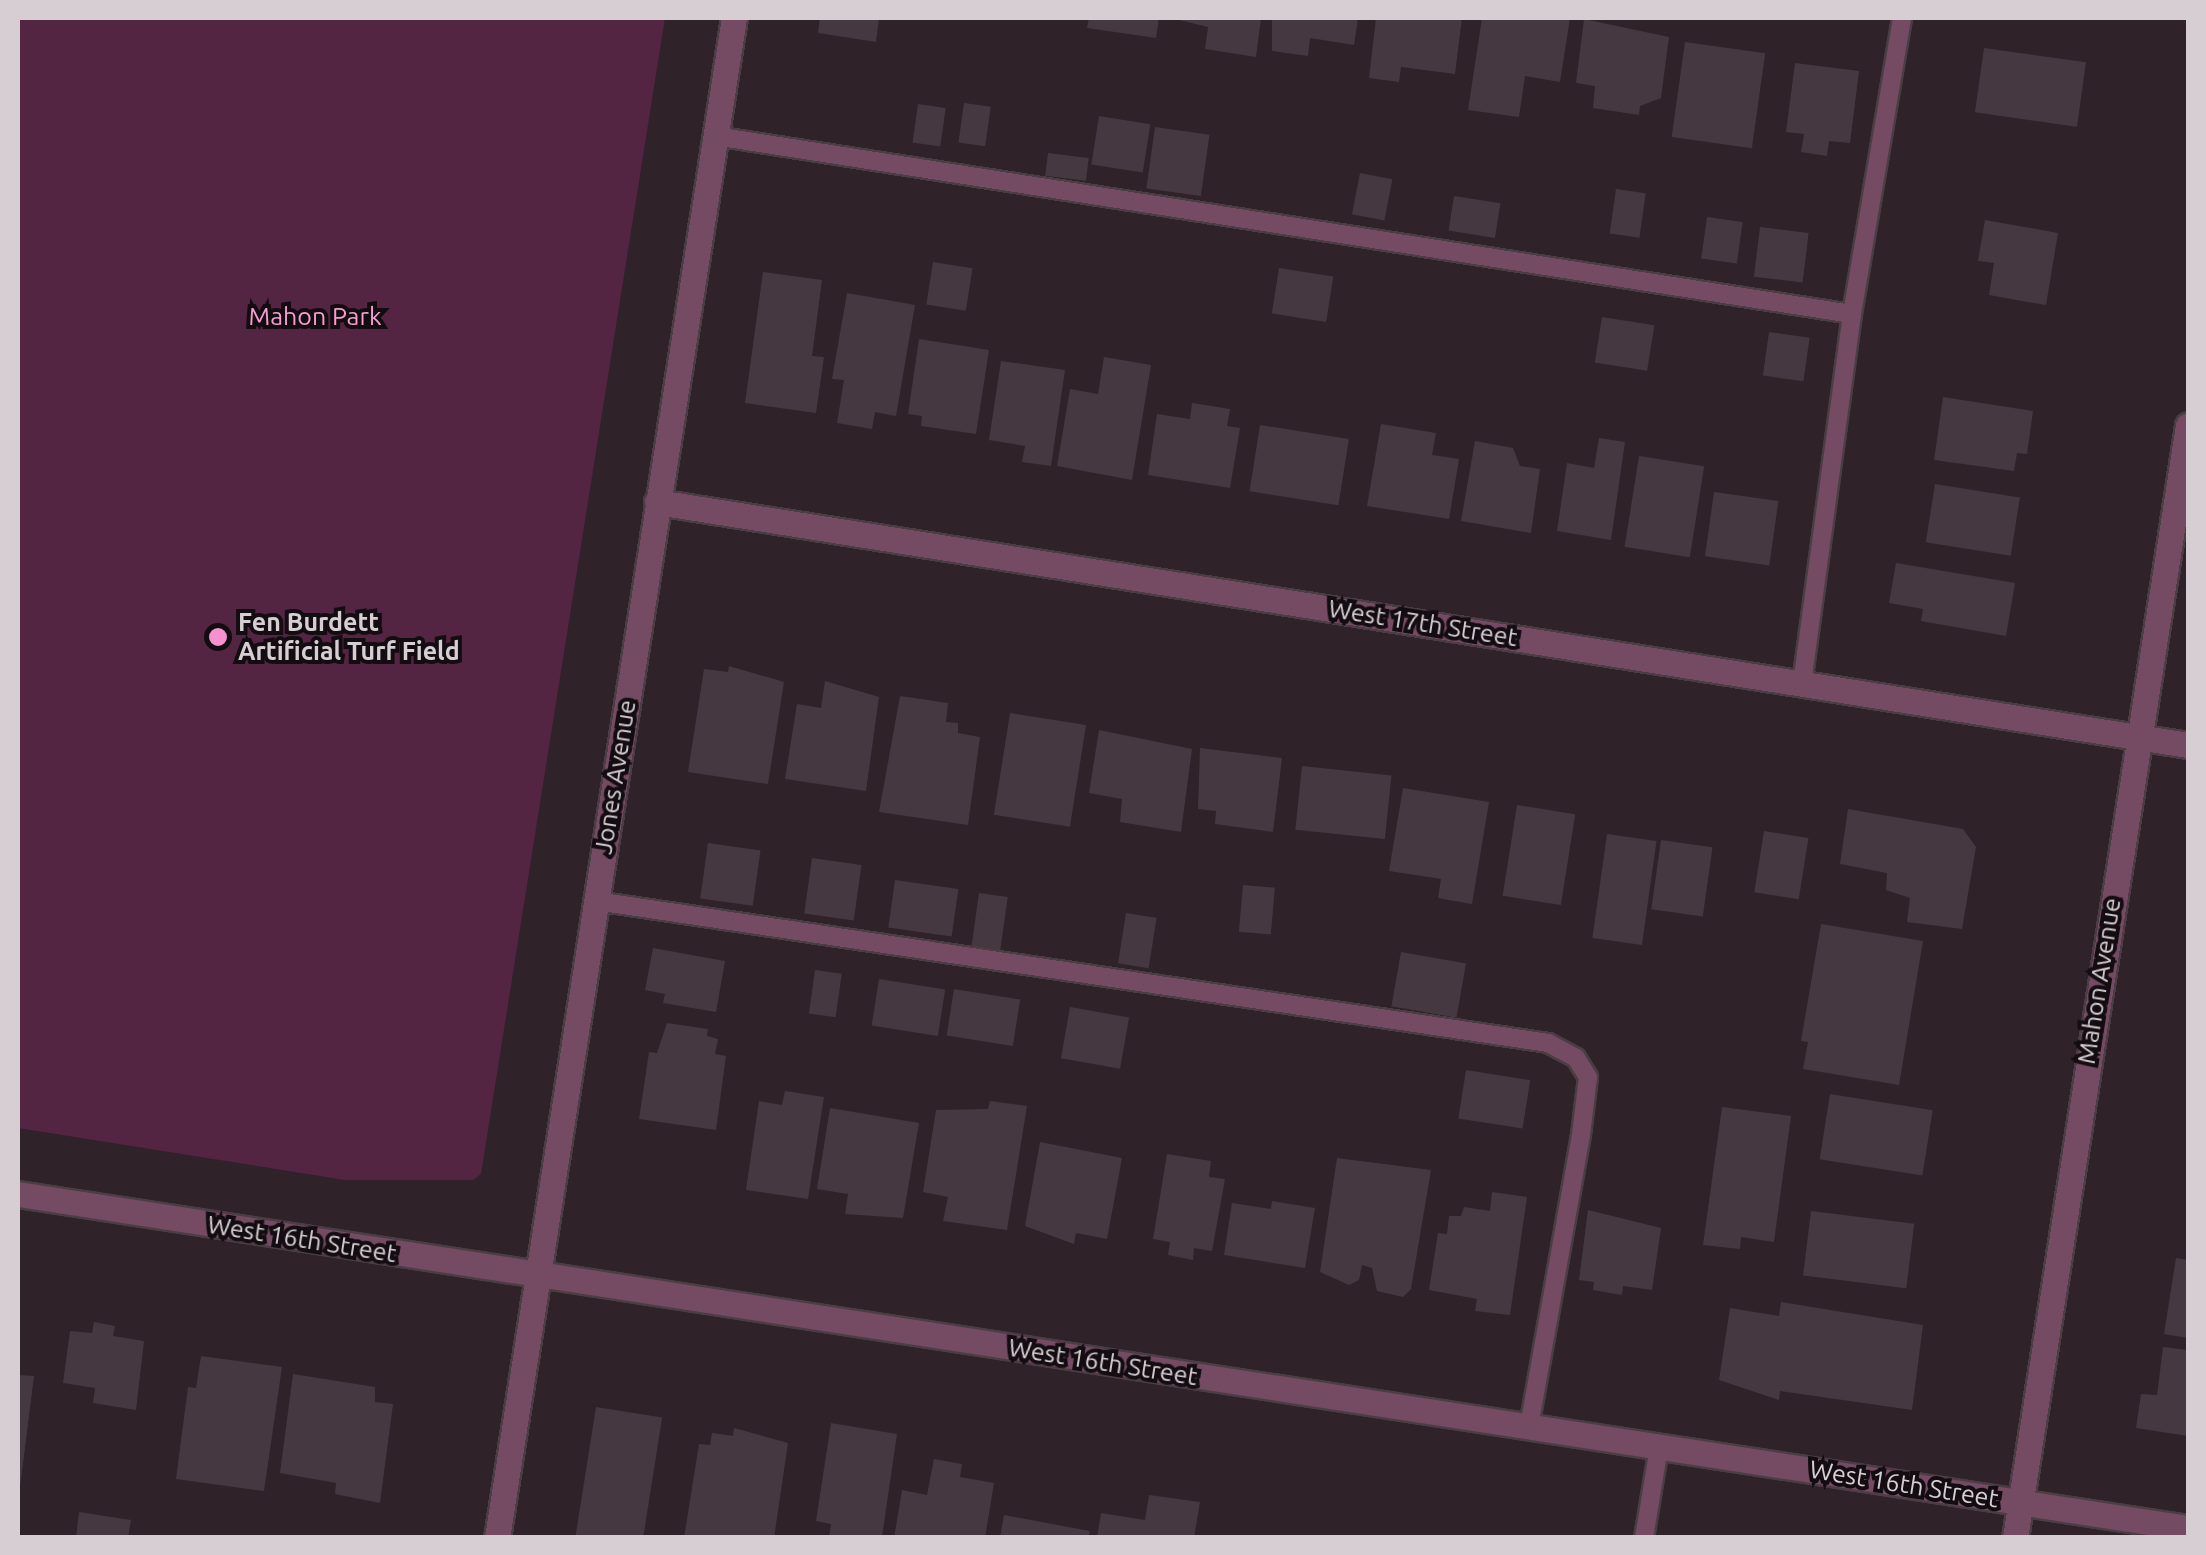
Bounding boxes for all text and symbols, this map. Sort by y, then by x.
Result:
park label: Mahon Park [248,301,382,331]
street label: West 17th Street [1326,593,1520,653]
place label: Fen Burdett Artificial Turf Field [238,608,460,667]
marker: Fen Burdett Artificial Turf Field [207,626,229,648]
street label: Jones Avenue [588,698,642,856]
street label: Mahon Avenue [2071,896,2127,1066]
street label: West 16th Street [205,1209,399,1269]
street label: West 16th Street [1006,1332,1200,1392]
street label: West 16th Street [1807,1454,2001,1514]

